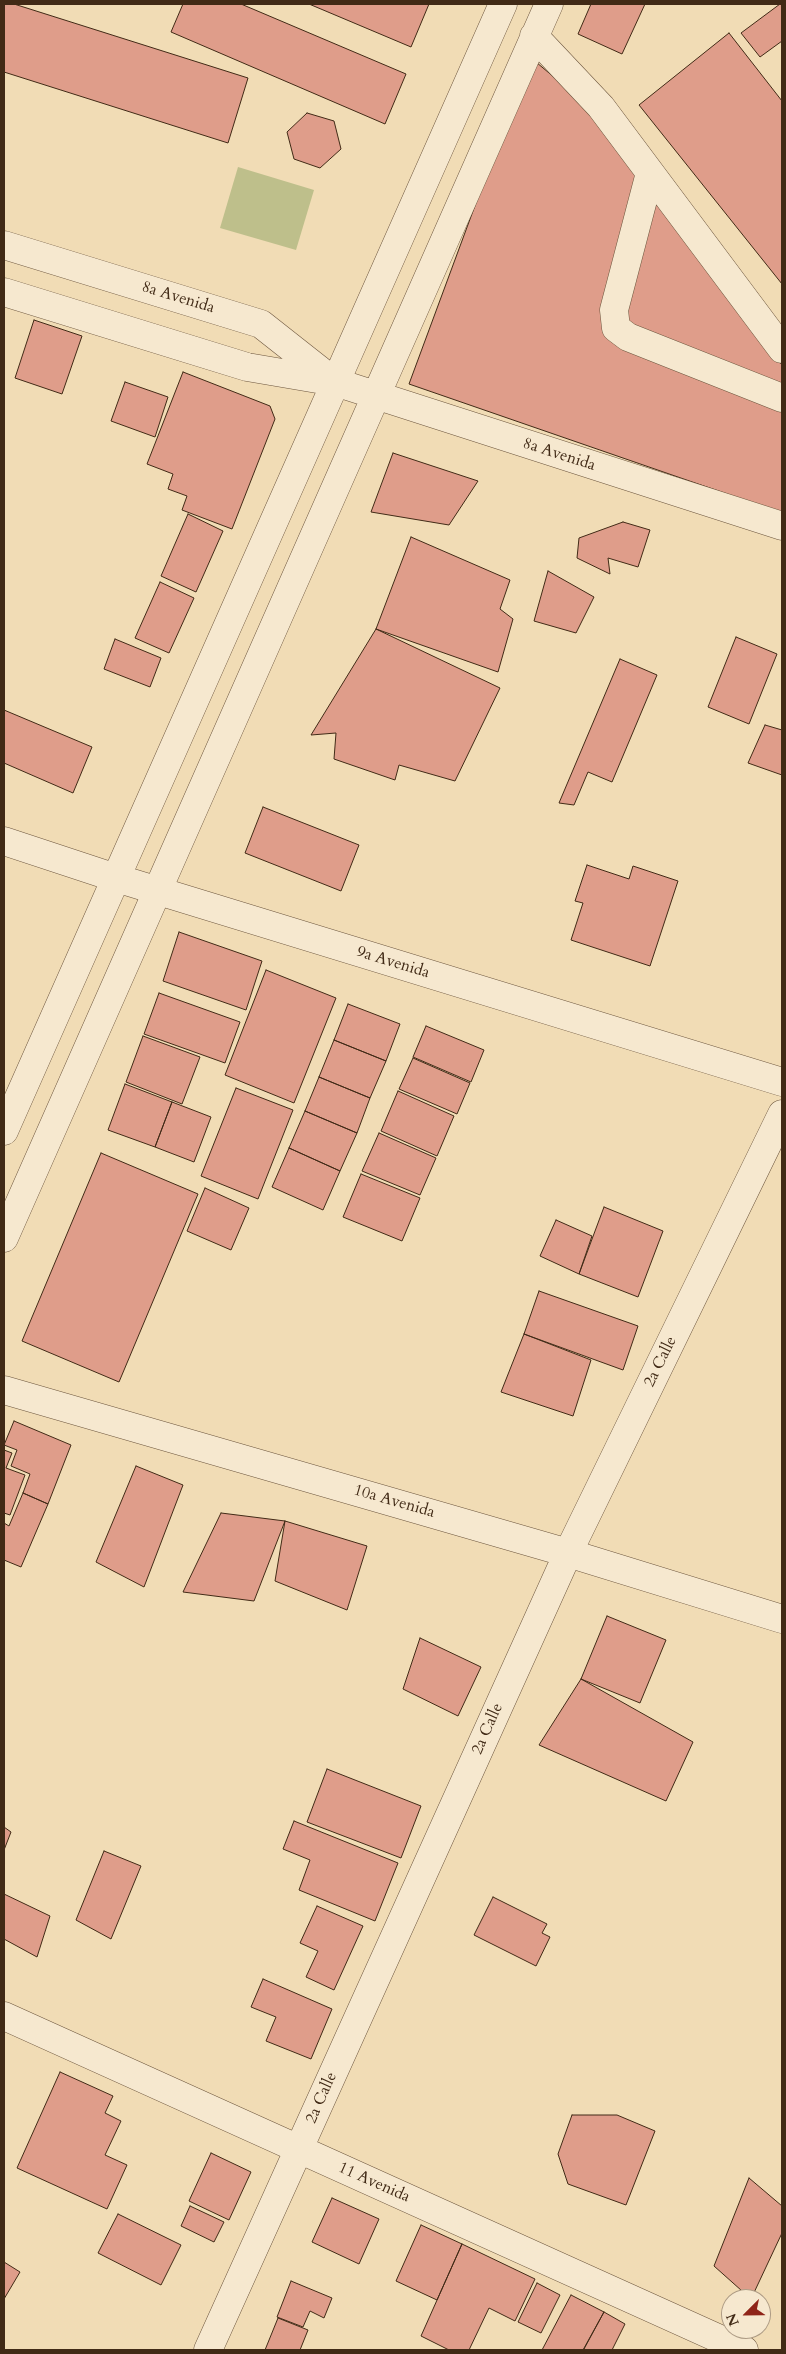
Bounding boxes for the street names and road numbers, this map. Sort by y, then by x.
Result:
street label: 8a Avenida [139,278,217,318]
street label: 8a Avenida [520,434,598,476]
street label: 9a Avenida [354,943,432,983]
street label: 2a Calle [641,1334,681,1390]
street label: 10a Avenida [351,1481,437,1523]
street label: 2a Calle [468,1700,508,1758]
street label: 2a Calle [302,2069,342,2127]
street label: 11 Avenida [335,2159,413,2207]

